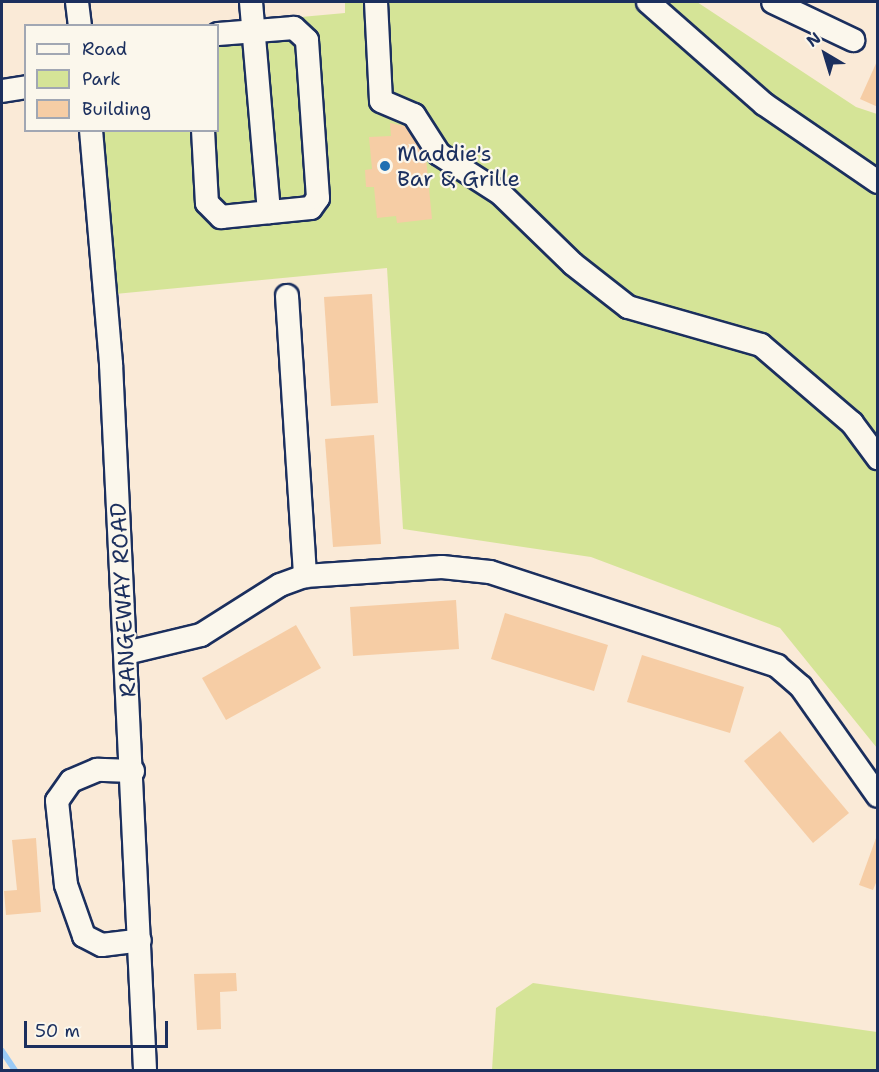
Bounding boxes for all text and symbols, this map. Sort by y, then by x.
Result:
legend [24,24,219,132]
north arrow [795,24,855,84]
text: N [802,27,825,52]
text: Road [82,37,127,61]
text: Park [82,67,121,91]
text: Building [82,97,151,121]
place label: Maddie's Bar & Grille [397,140,520,192]
marker: Maddie's Bar & Grille [378,159,392,173]
street label: RANGEWAY ROAD [105,502,141,698]
scale bar [27,1009,171,1047]
text: 50 m [35,1019,80,1043]

